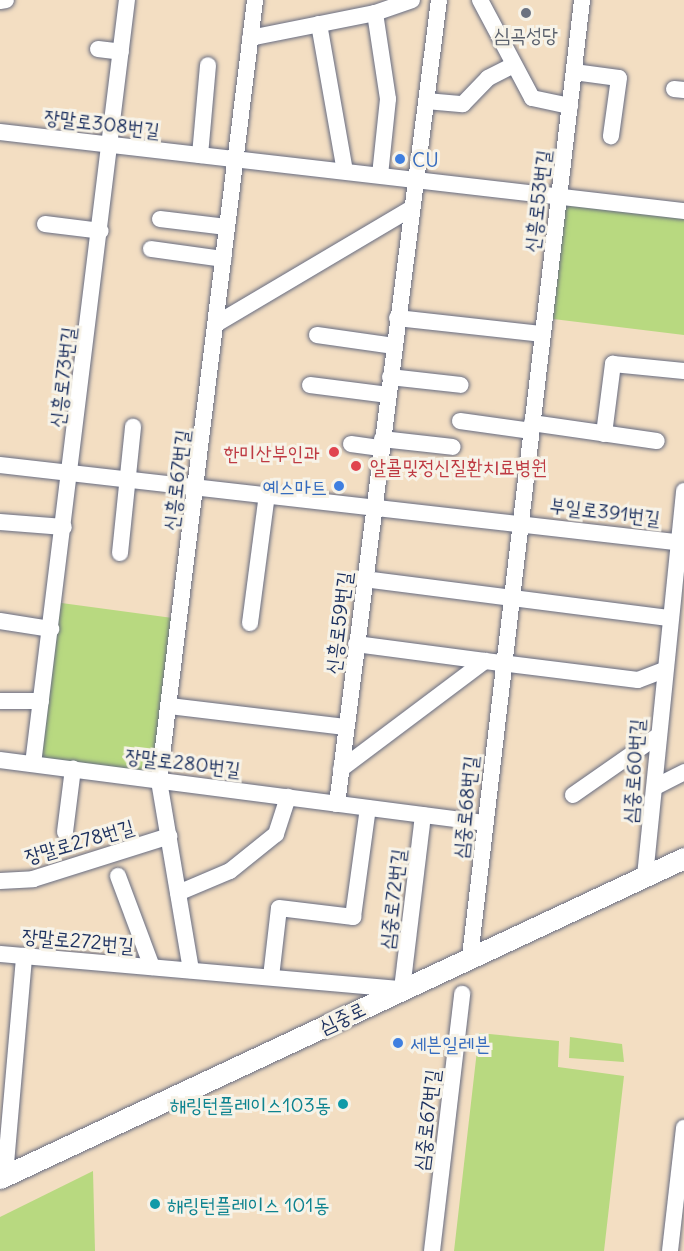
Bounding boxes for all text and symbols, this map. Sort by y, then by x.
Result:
marker: 심곡성당 [519,6,533,20]
place label: 심곡성당 [494,22,558,46]
street label: 장말로308번길 [43,104,161,142]
place label: CU [412,147,439,171]
street label: 신흥로53번길 [519,148,555,254]
marker: CU [393,152,407,166]
street label: 신흥로73번길 [44,325,80,429]
street label: 신흥로67번길 [158,428,194,532]
place label: 한미산부인과 [223,440,320,464]
marker: 한미산부인과 [325,443,343,461]
place label: 알콜및정신질환치료병원 [370,454,547,478]
marker: 알콜및정신질환치료병원 [347,457,365,475]
place label: 예스마트 [263,474,327,498]
marker: 예스마트 [332,479,346,493]
street label: 부일로391번길 [548,492,662,530]
street label: 신흥로59번길 [320,570,356,676]
street label: 심중로60번길 [617,718,649,824]
street label: 장말로280번길 [124,743,242,781]
street label: 심중로68번길 [448,754,482,860]
street label: 장말로278번길 [22,814,136,868]
street label: 심중로72번길 [374,847,410,951]
street label: 장말로272번길 [21,923,135,957]
street label: 심중로 [315,996,369,1038]
place label: 세븐일레븐 [410,1031,490,1055]
marker: 세븐일레븐 [391,1036,405,1050]
street label: 심중로67번길 [408,1068,444,1172]
place label: 해링턴플레이스103동 [170,1092,331,1116]
marker: 해링턴플레이스103동 [336,1097,350,1111]
place label: 해링턴플레이스 101동 [167,1192,330,1216]
marker: 해링턴플레이스 101동 [148,1197,162,1211]

